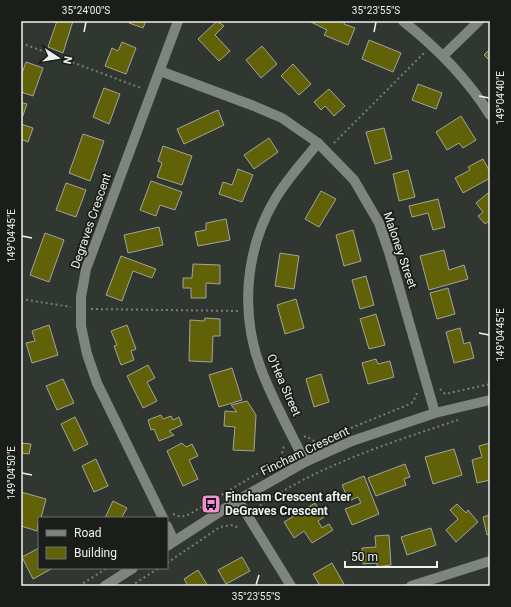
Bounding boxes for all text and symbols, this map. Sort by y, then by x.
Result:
text: 35°24'00"S [62,5,110,16]
text: 35°23'55"S [352,5,400,16]
north arrow [38,38,78,78]
text: N [60,55,74,65]
text: 149°04'40"E [495,71,506,125]
street label: Degraves Crescent [68,171,114,271]
text: 149°04'45"E [6,209,17,263]
street label: Maloney Street [380,210,420,290]
text: 149°04'45"E [495,308,506,362]
street label: O'Hea Street [264,352,304,418]
street label: Fincham Crescent [259,424,352,478]
text: 149°04'50"E [6,446,17,500]
place label: Fincham Crescent after DeGraves Crescent [225,490,352,518]
bus stop icon: Fincham Crescent after DeGraves Crescent [200,493,222,515]
legend [38,517,168,569]
text: Road [74,526,102,540]
scale bar [345,543,437,569]
text: Building [74,546,117,560]
text: 50 m [351,550,378,564]
text: 35°23'55"S [232,591,280,602]

